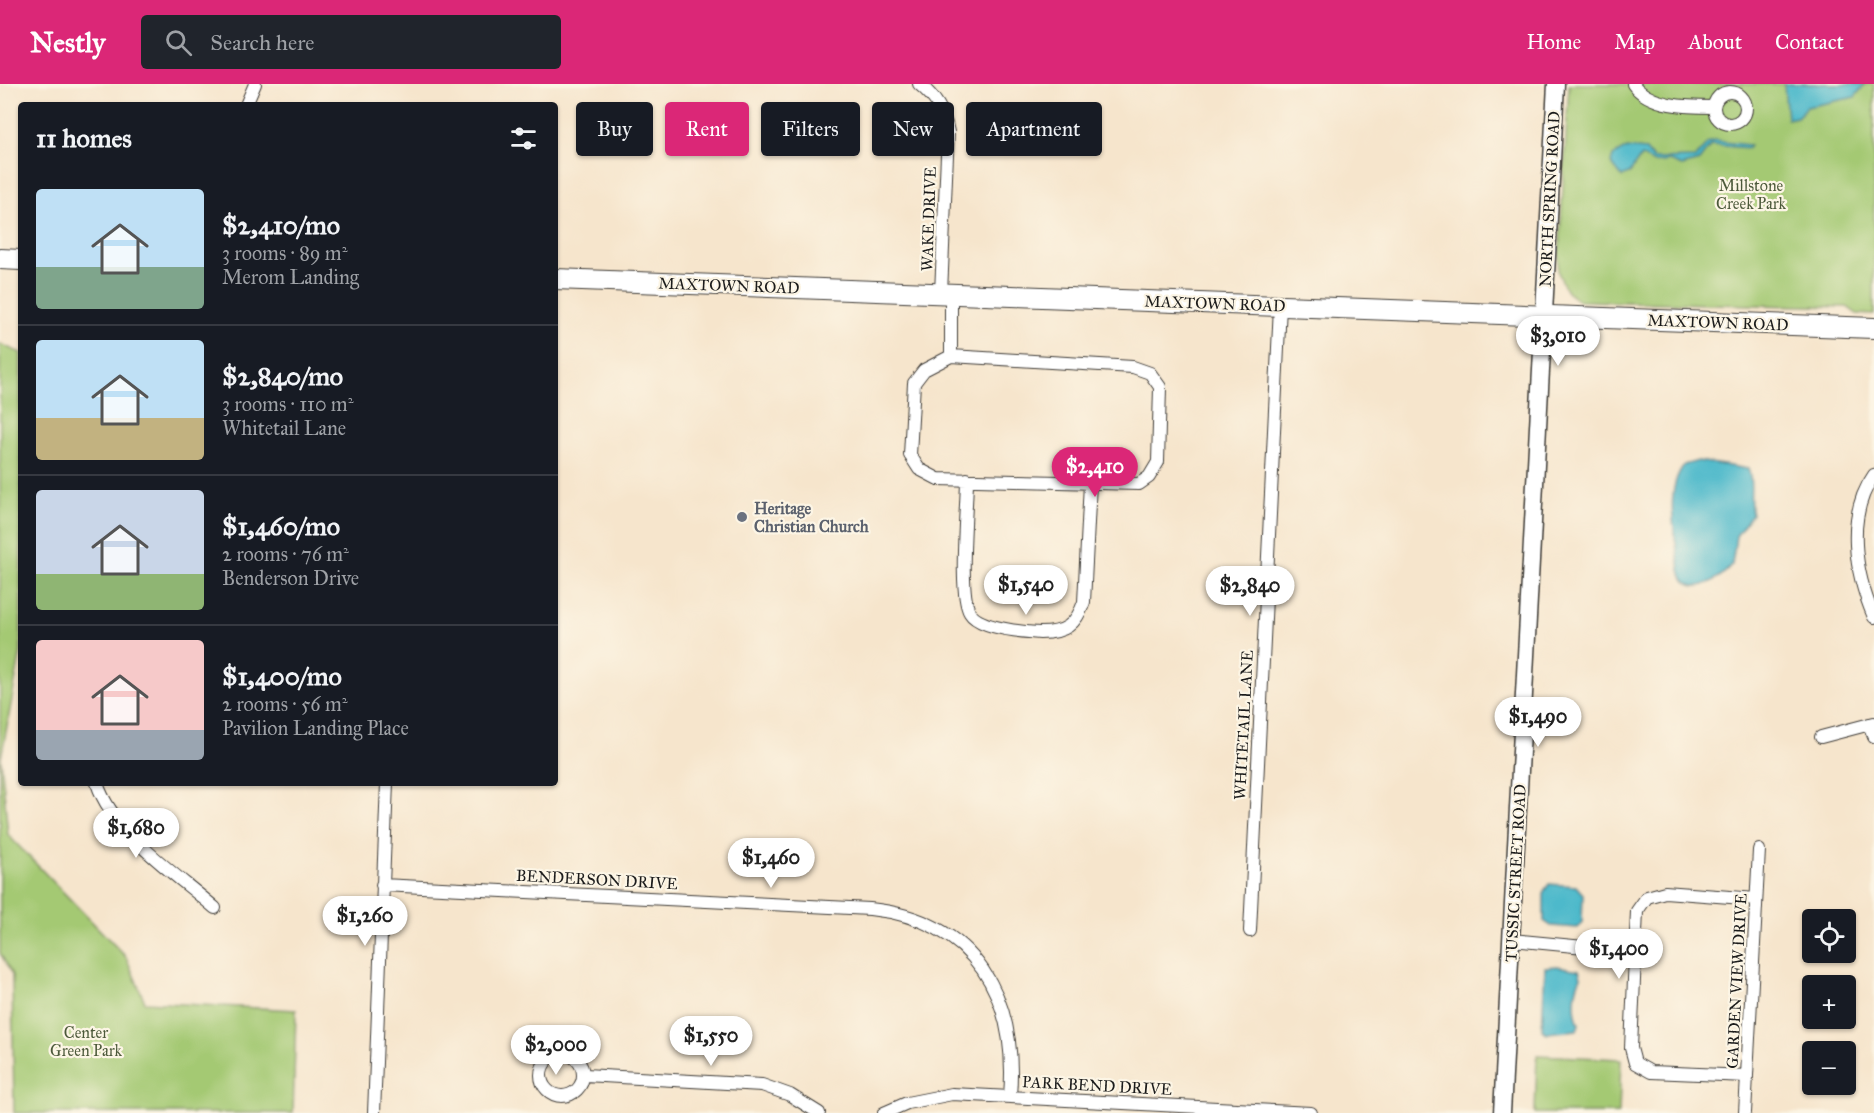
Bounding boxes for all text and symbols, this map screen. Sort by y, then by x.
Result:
search box [141,15,561,69]
text: Nestly [30,25,105,60]
icon: search [162,26,195,59]
text: Search here [210,29,314,56]
text: Home [1526,29,1581,55]
text: Map [1614,29,1655,55]
text: About [1688,29,1742,55]
text: Contact [1775,29,1844,55]
chip: Buy [576,102,653,156]
chip: Rent [665,102,749,156]
chip: Filters [761,102,860,156]
chip: New [872,102,954,156]
chip: Apartment [966,102,1102,156]
street label: NORTH SPRING ROAD [1535,111,1564,287]
text: 11 homes [36,122,132,154]
icon: filters [507,122,540,155]
street label: WAKE DRIVE [917,166,940,272]
park label: Millstone Creek Park [1716,176,1787,213]
text: $2,410/mo [222,209,340,241]
icon: home [84,213,156,285]
text: 3 rooms · 89 m² [222,241,347,265]
text: Merom Landing [222,265,359,289]
street label: MAXTOWN ROAD [658,274,800,297]
street label: MAXTOWN ROAD [1144,292,1286,315]
street label: MAXTOWN ROAD [1647,311,1789,334]
pin: $3,010 [1509,316,1607,367]
text: $3,010 [1530,323,1586,347]
text: $2,840/mo [222,360,343,392]
icon: home [84,364,156,436]
text: 3 rooms · 110 m² [222,392,353,416]
text: Whitetail Lane [222,416,346,440]
pin: $2,410 [1046,447,1144,498]
text: $2,410 [1066,454,1124,478]
place label: Heritage Christian Church [754,499,869,536]
text: $1,460/mo [222,510,340,542]
marker: Heritage Christian Church [735,510,749,524]
icon: home [84,514,156,586]
text: 2 rooms · 76 m² [222,542,349,566]
pin: $1,540 [977,565,1075,616]
text: Benderson Drive [222,566,359,590]
pin: $2,840 [1201,566,1299,617]
text: $1,540 [998,572,1054,596]
text: $2,840 [1220,573,1280,597]
street label: WHITETAIL LANE [1230,650,1257,800]
text: $1,400/mo [222,660,342,692]
icon: home [84,664,156,736]
text: 2 rooms · 56 m² [222,692,348,716]
pin: $1,490 [1489,697,1587,748]
text: $1,490 [1509,704,1567,728]
text: Pavilion Landing Place [222,716,409,740]
street label: TUSSIC STREET ROAD [1501,784,1530,962]
pin: $1,680 [87,808,185,859]
text: $1,680 [107,815,165,839]
pin: $1,460 [722,838,820,889]
text: $1,460 [742,845,800,869]
street label: BENDERSON DRIVE [516,866,678,893]
street label: GARDEN VIEW DRIVE [1722,893,1751,1069]
pin: $1,260 [316,896,414,947]
text: $1,260 [337,903,393,927]
map controls [1802,909,1856,1095]
button: locate [1802,909,1856,963]
pin: $1,400 [1570,929,1668,980]
text: $1,400 [1589,936,1649,960]
button: + [1802,975,1856,1029]
pin: $1,550 [662,1016,760,1067]
park label: Center Green Park [50,1023,123,1060]
text: $1,550 [684,1023,738,1047]
pin: $2,000 [507,1025,605,1076]
text: $2,000 [525,1032,587,1056]
button: − [1802,1041,1856,1095]
street label: PARK BEND DRIVE [1021,1072,1173,1099]

